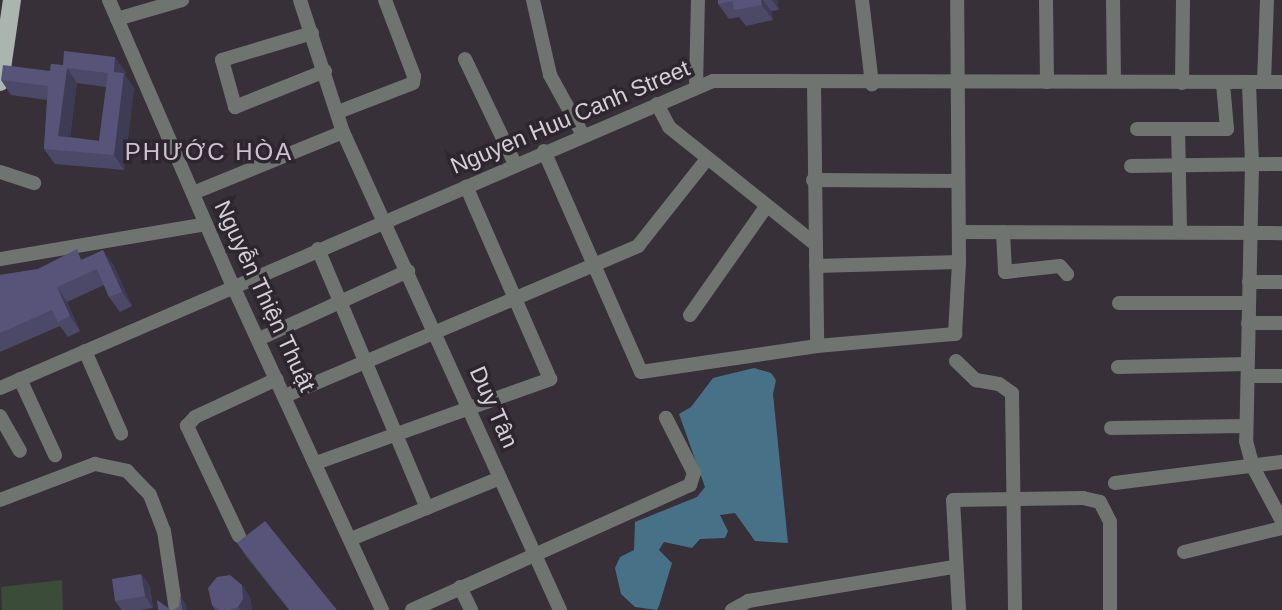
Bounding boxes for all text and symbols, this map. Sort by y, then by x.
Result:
street label: Nguyen Huu Canh Street [446,54,694,180]
district label: PHƯỚC HÒA [126,138,292,166]
street label: Nguyễn Thiện Thuật [208,196,322,396]
street label: Duy Tân [464,362,524,452]

